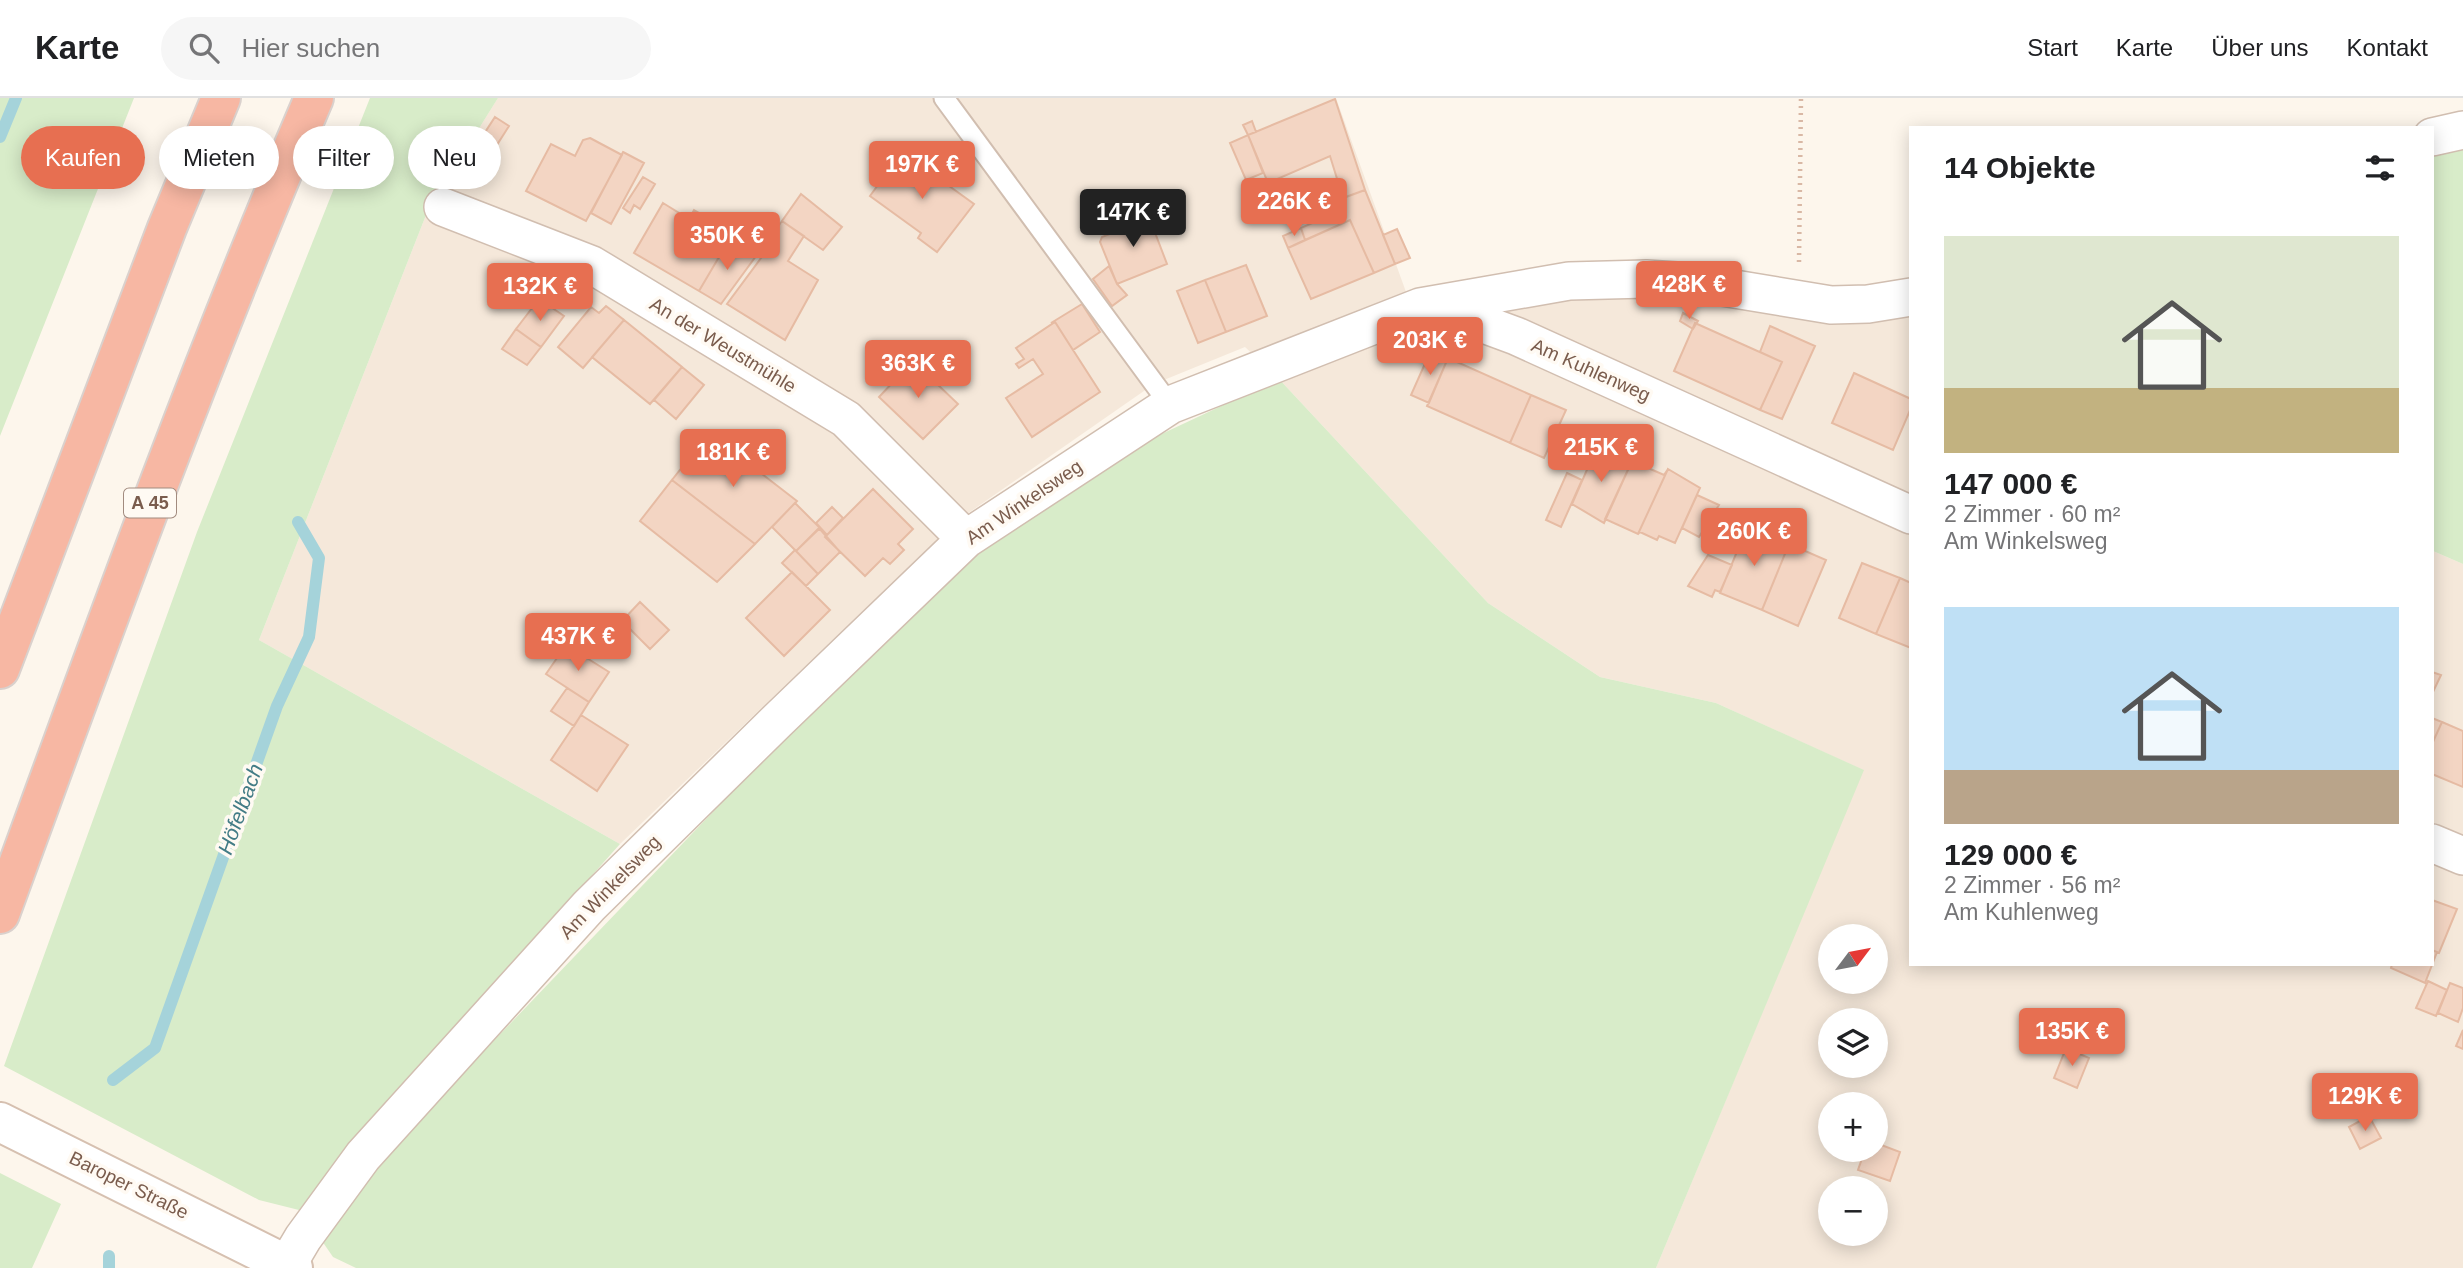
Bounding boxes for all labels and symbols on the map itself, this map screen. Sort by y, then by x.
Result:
pin: 197K € [865,141,979,201]
pin: 226K € [1237,178,1351,238]
pin: 147K € [1076,190,1190,249]
pin: 350K € [670,212,784,272]
pin: 428K € [1632,262,1746,321]
pin: 132K € [483,264,597,323]
street label: An der Weustmühle [646,293,800,397]
pin: 203K € [1373,317,1487,377]
street label: Am Kuhlenweg [1528,334,1654,406]
pin: 363K € [861,341,975,400]
pin: 215K € [1544,424,1658,484]
pin: 181K € [676,430,790,489]
street label: Am Winkelsweg [962,456,1086,548]
road number: A 45 [124,488,176,517]
pin: 260K € [1697,508,1811,568]
pin: 437K € [521,614,635,673]
water label: Höfelbach [213,761,267,857]
street label: Am Winkelsweg [556,831,664,943]
north arrow [1818,924,1888,994]
pin: 135K € [2015,1009,2129,1068]
pin: 129K € [2308,1074,2422,1133]
street label: Baroper Straße [66,1147,192,1223]

